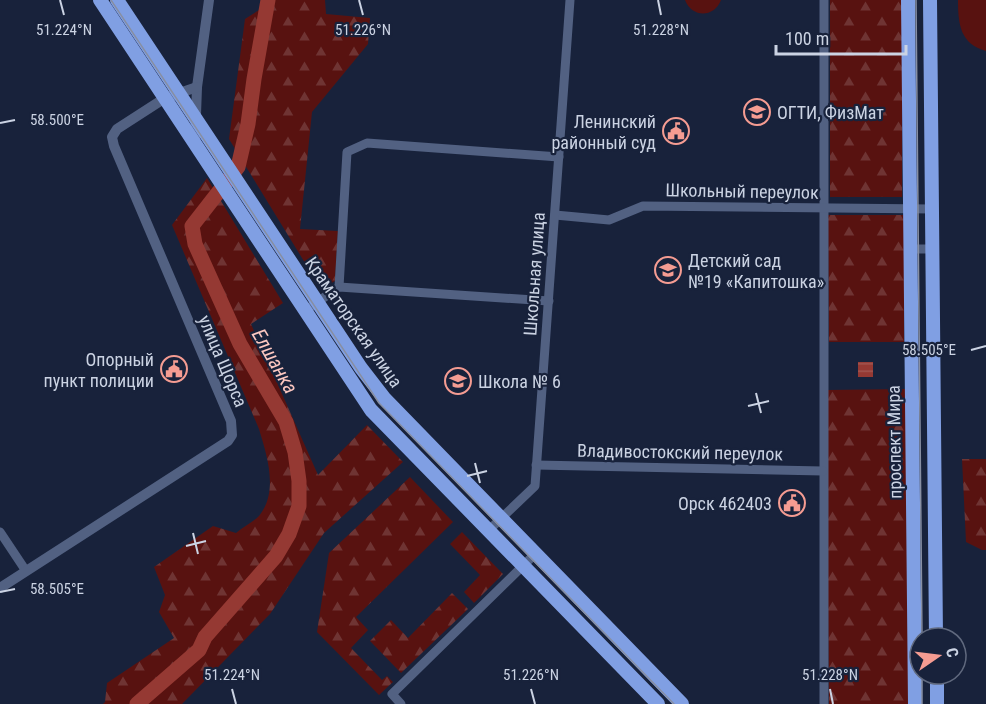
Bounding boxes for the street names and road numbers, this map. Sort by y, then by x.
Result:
street label: Школьный переулок [665,179,819,203]
street label: Школьная улица [519,211,549,337]
street label: Краматорская улица [301,253,407,391]
street label: улица Щорса [194,312,252,410]
street label: проспект Мира [883,385,905,499]
street label: Владивостокский переулок [577,440,783,464]

